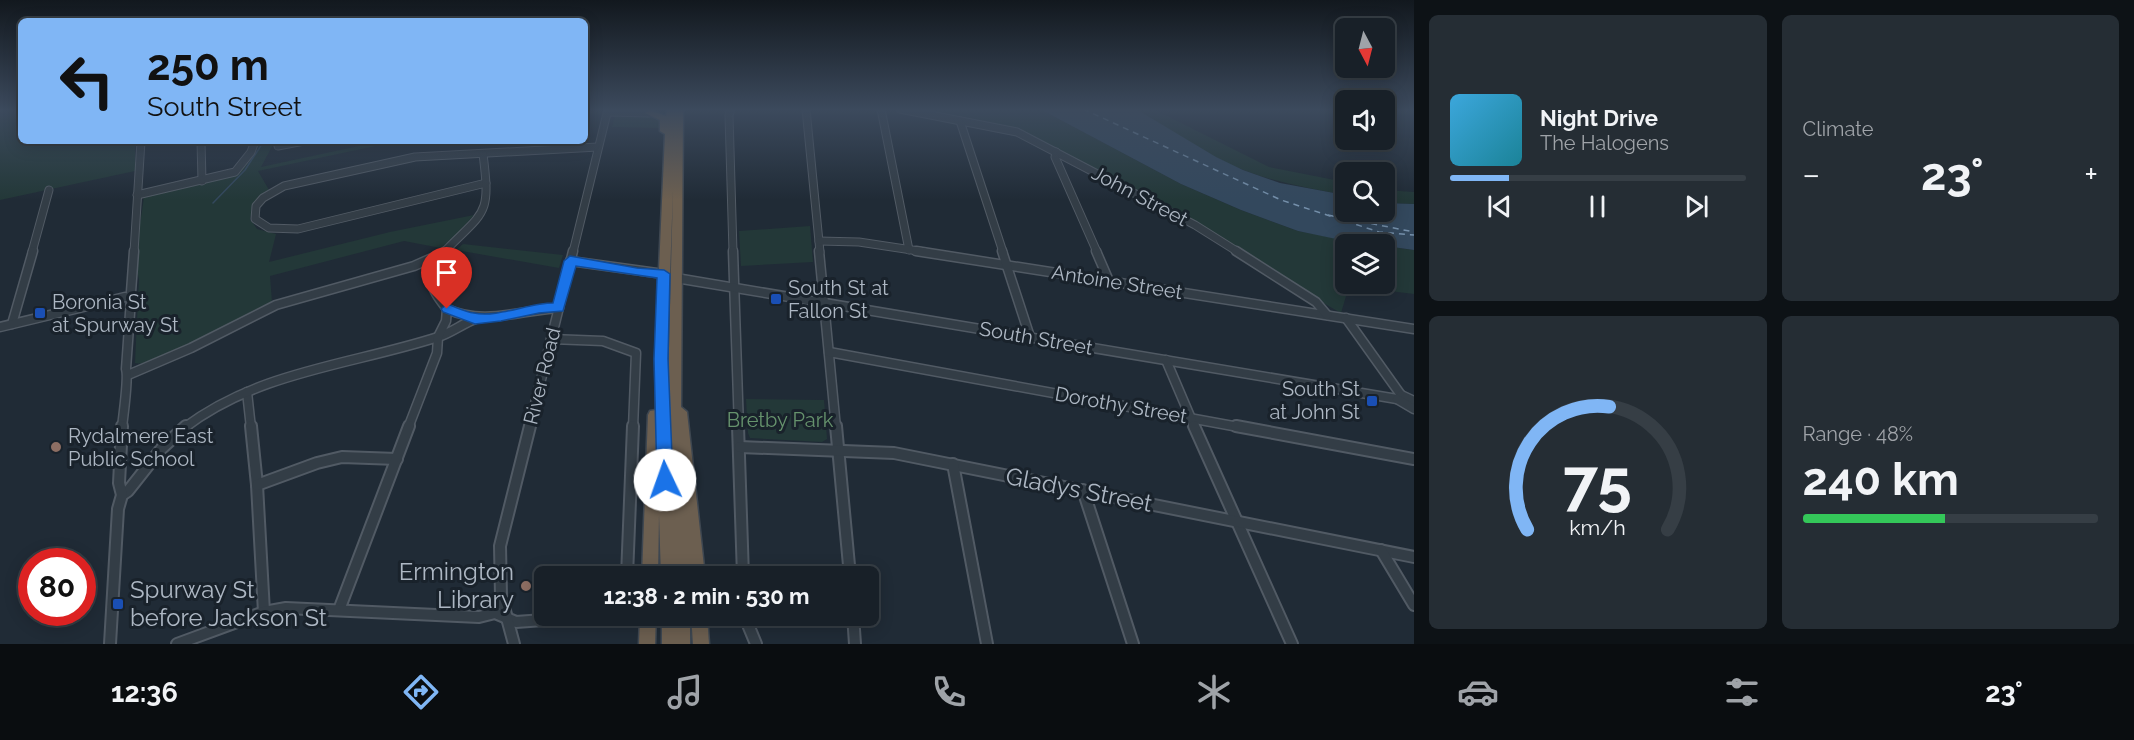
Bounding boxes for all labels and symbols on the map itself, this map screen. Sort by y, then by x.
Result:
north arrow [1335,18,1395,78]
street label: John Street [1088,161,1192,231]
pin [421,247,472,309]
street label: Antoine Street [1050,260,1184,304]
place label: South St at Fallon St [788,276,889,323]
place label: Boronia St at Spurway St [52,290,179,337]
marker: South St at Fallon St [769,292,783,306]
marker: Boronia St at Spurway St [33,306,47,320]
street label: South Street [977,316,1095,360]
street label: River Road [518,325,566,427]
place label: South St at John St [1269,377,1360,424]
street label: Dorothy Street [1053,382,1189,428]
marker: South St at John St [1365,394,1379,408]
park label: Bretby Park [727,408,834,432]
place label: Rydalmere East Public School [68,424,214,471]
marker: Rydalmere East Public School [49,440,63,454]
position arrow [633,448,697,512]
street label: Gladys Street [1003,461,1155,518]
speed limit sign: 80 [18,548,96,626]
place label: Ermington Library [399,557,514,614]
place label: Spurway St before Jackson St [130,575,327,632]
marker: Ermington Library [519,579,533,593]
marker: Spurway St before Jackson St [111,597,125,611]

